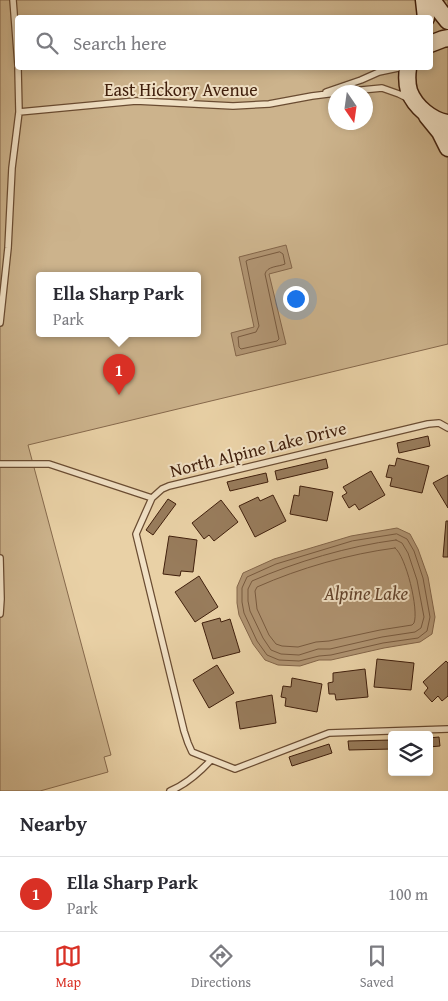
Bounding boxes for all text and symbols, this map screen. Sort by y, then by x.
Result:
search box [15,15,433,70]
icon: search [33,29,61,57]
text: Search here [73,29,167,57]
street label: East Hickory Avenue [104,76,258,103]
north arrow [328,85,373,130]
popup [36,272,201,337]
text: Ella Sharp Park [53,279,184,307]
your location [283,286,309,312]
text: Park [53,307,84,331]
pin: 1 [103,354,135,395]
street label: North Alpine Lake Drive [167,414,349,484]
water label: Alpine Lake [323,579,408,607]
map controls [388,731,433,776]
button: layers [388,731,433,776]
text: Nearby [20,808,87,839]
text: Ella Sharp Park [67,868,198,896]
text: 1 [32,882,40,906]
text: 100 m [388,882,428,906]
text: Park [67,896,98,920]
tab: Map [54,942,82,992]
tab: Directions [191,942,251,992]
tab: Saved [360,942,394,992]

